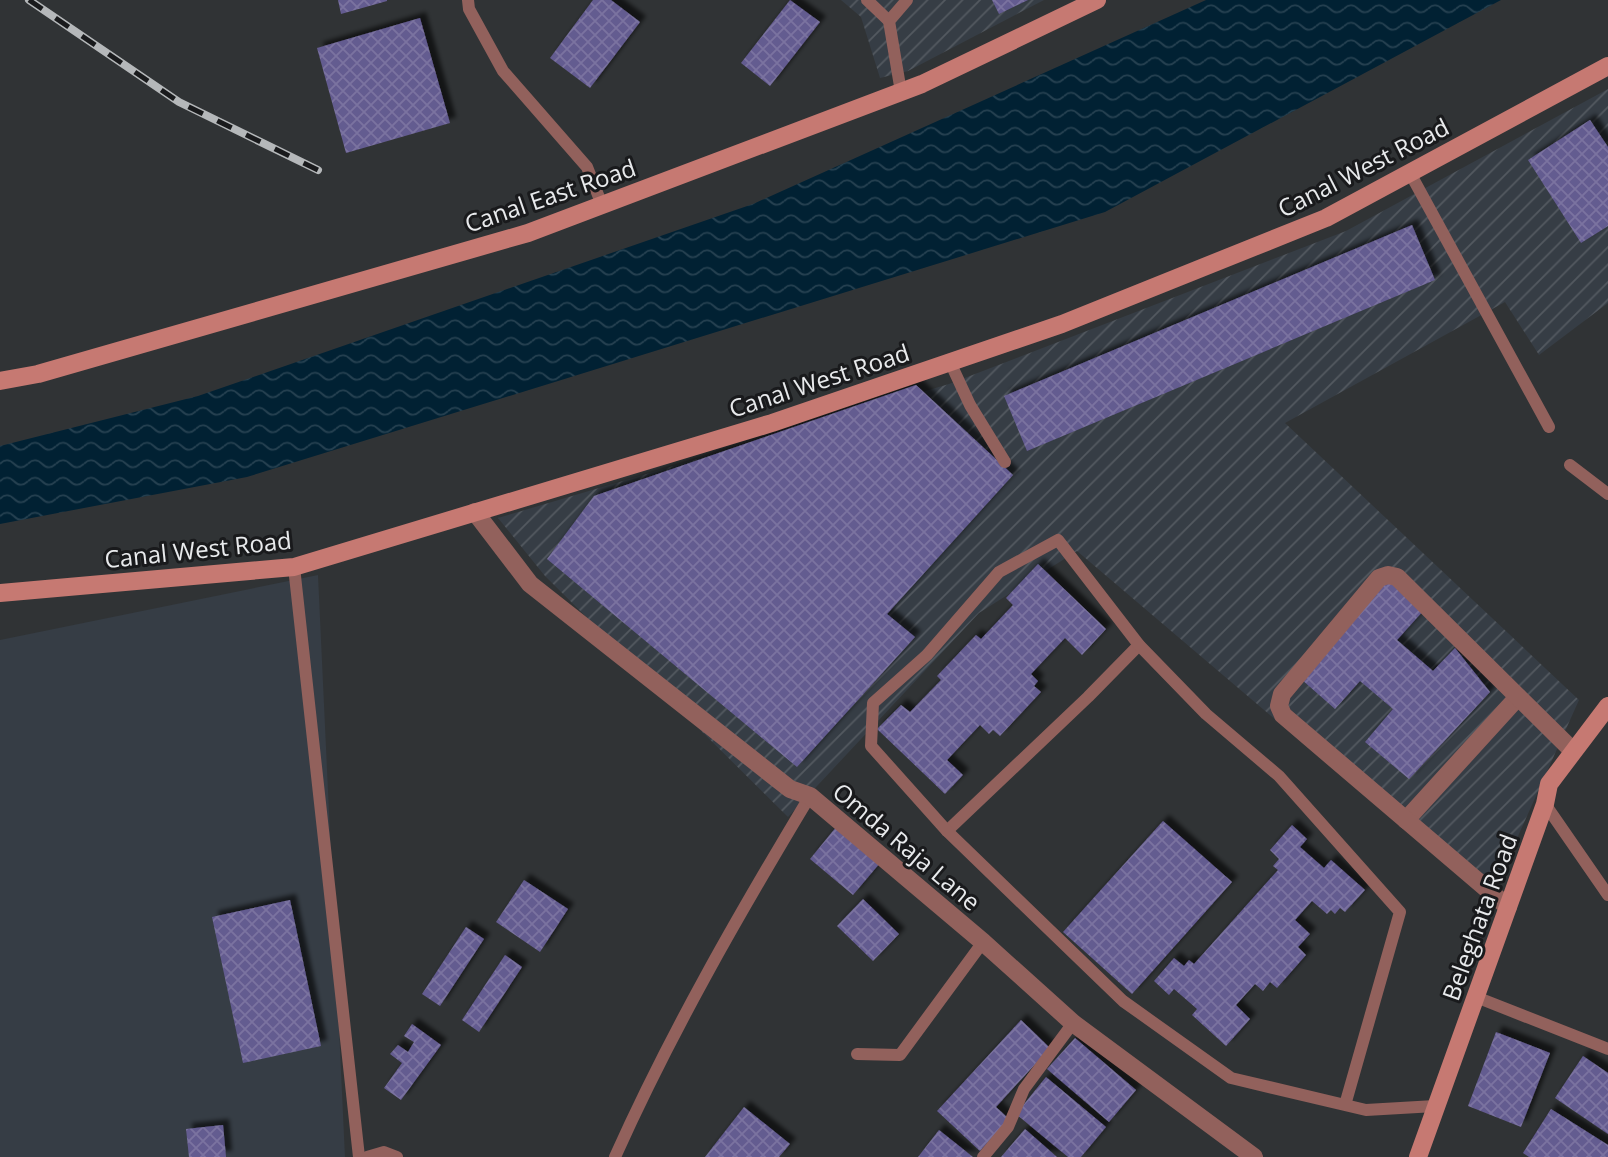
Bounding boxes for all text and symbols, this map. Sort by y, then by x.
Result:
street label: Canal West Road [1272,110,1454,224]
street label: Canal East Road [460,150,640,240]
street label: Canal West Road [725,335,913,425]
street label: Canal West Road [103,523,293,575]
street label: Omda Raja Lane [826,775,988,917]
street label: Beleghata Road [1434,829,1524,1005]

